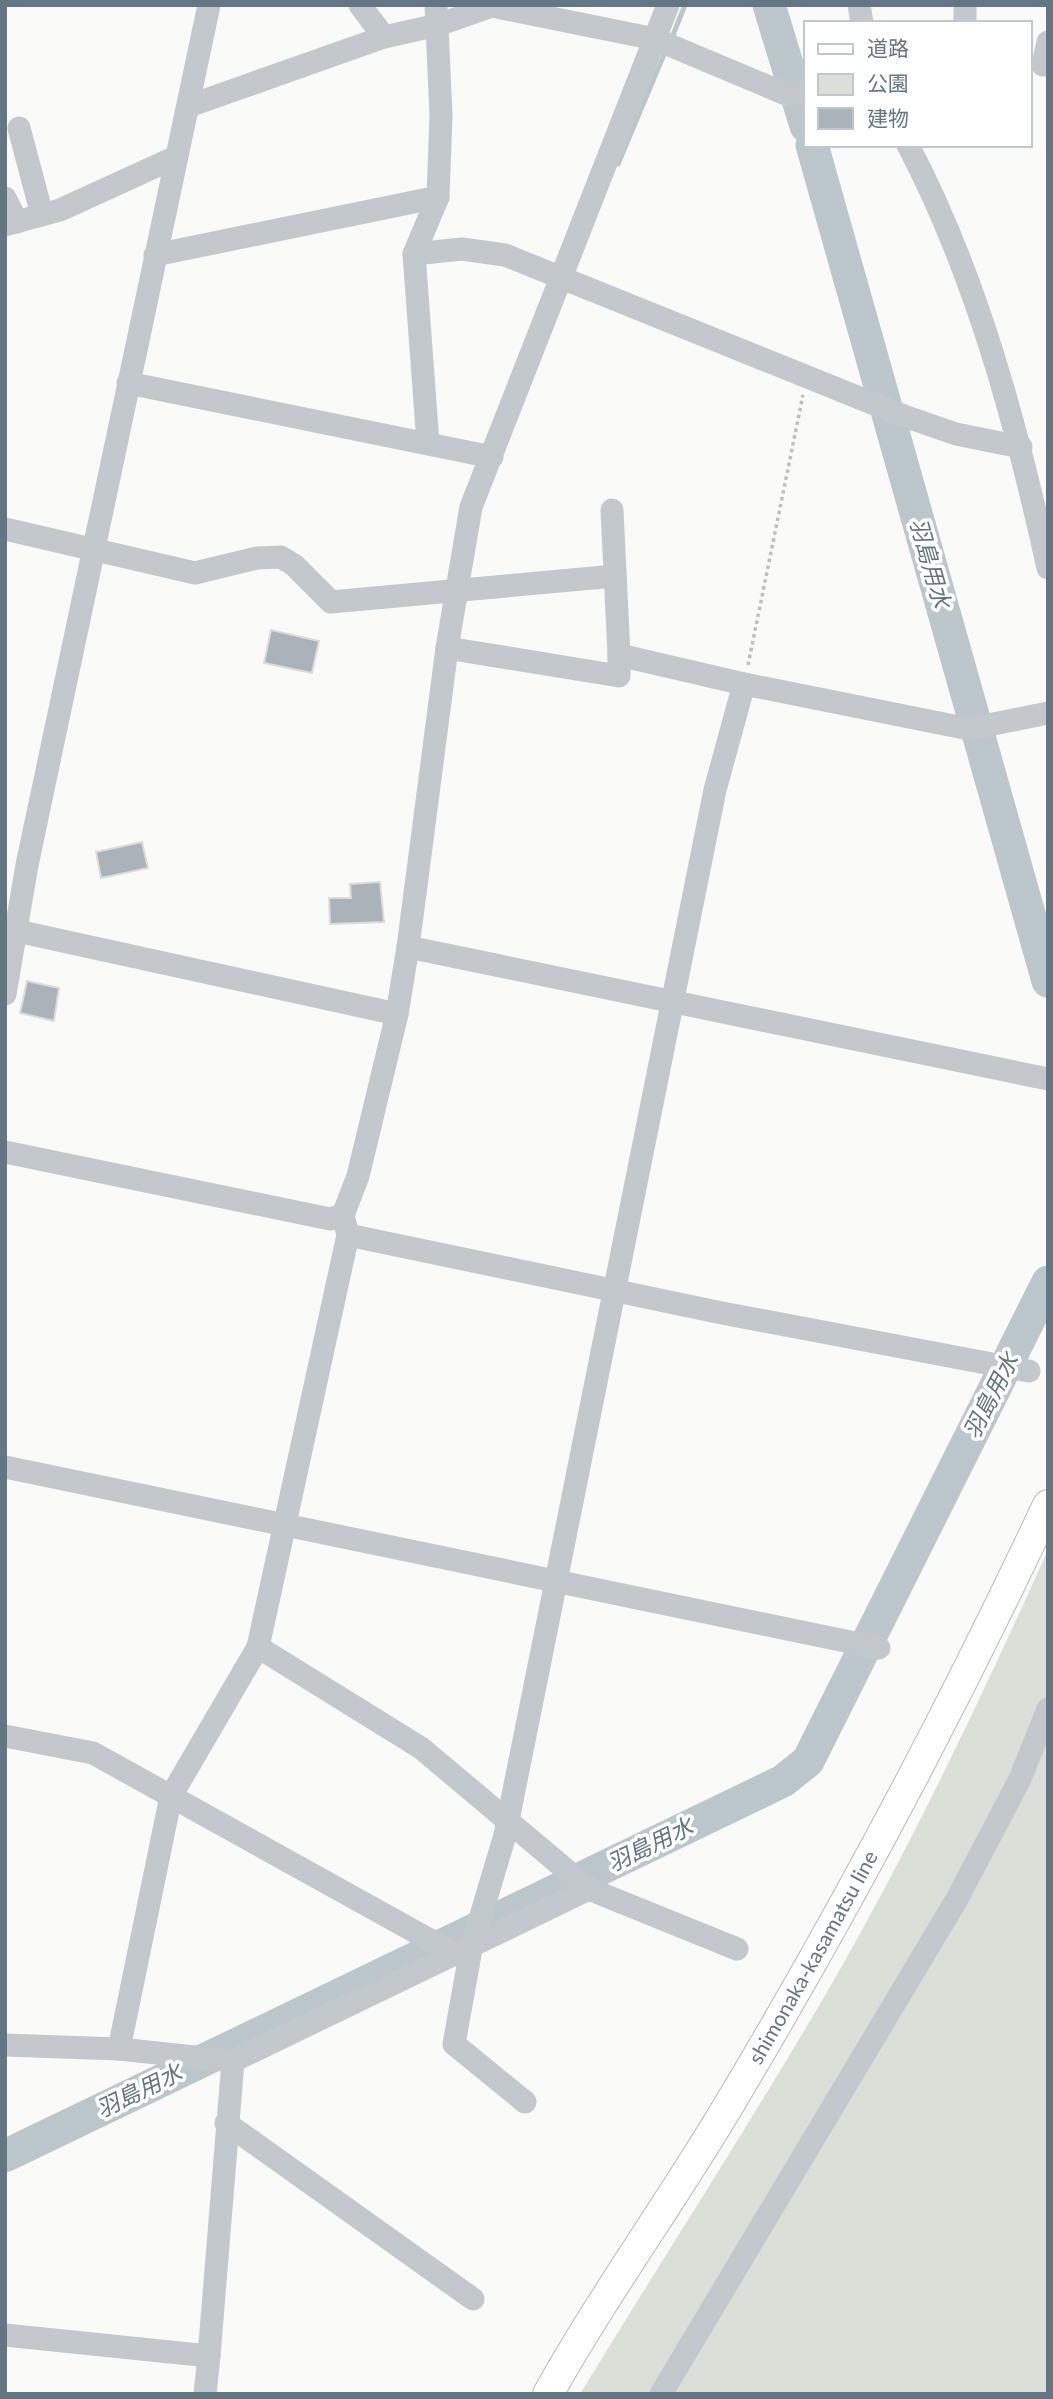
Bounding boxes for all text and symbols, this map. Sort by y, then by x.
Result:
legend [804,21,1032,147]
text: 道路 [867,35,909,60]
text: 公園 [867,70,909,95]
text: 建物 [867,105,909,130]
water label: 羽島用水 [905,515,958,614]
water label: 羽島用水 [957,1346,1025,1443]
water label: 羽島用水 [602,1810,700,1877]
street label: shimonaka-kasamatsu line [742,1846,882,2068]
water label: 羽島用水 [91,2056,189,2123]

